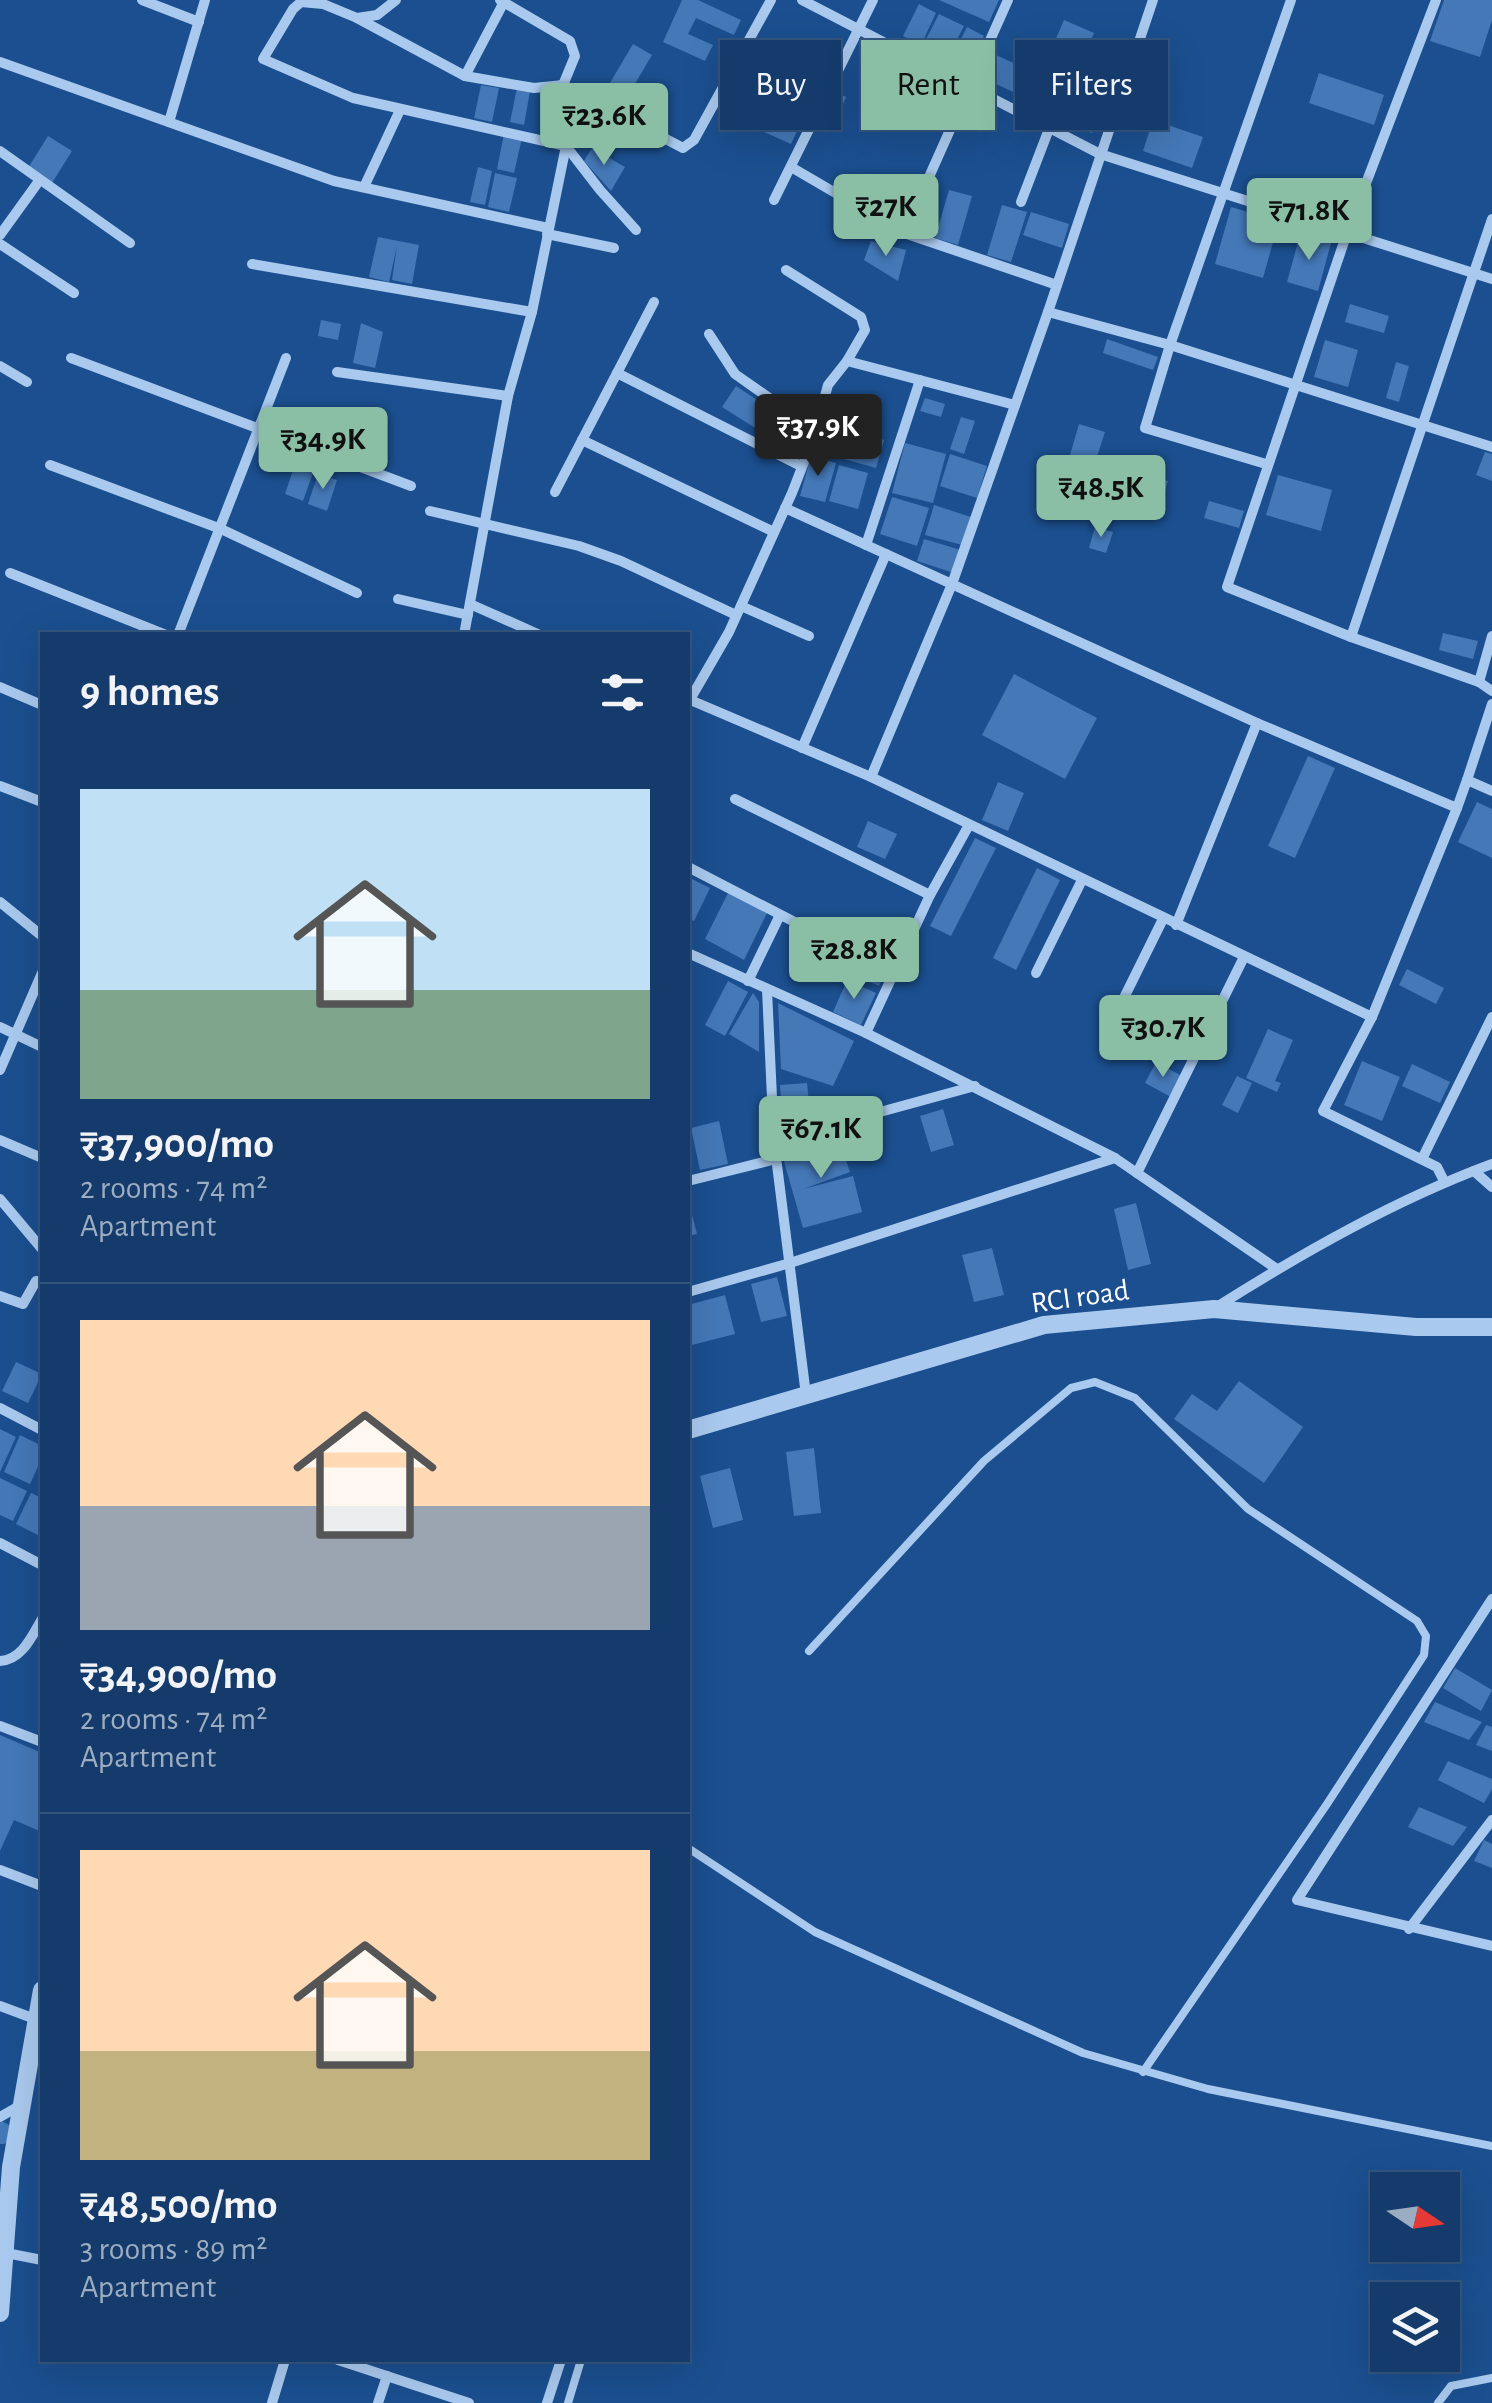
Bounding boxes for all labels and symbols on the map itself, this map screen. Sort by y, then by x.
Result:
pin: ₹23.6K [523,83,685,168]
pin: ₹27K [827,174,945,259]
pin: ₹71.8K [1228,178,1390,263]
pin: ₹37.9K [737,394,899,479]
pin: ₹34.9K [242,407,404,492]
pin: ₹48.5K [1020,455,1182,540]
pin: ₹28.8K [773,917,935,1002]
pin: ₹30.7K [1082,995,1244,1080]
pin: ₹67.1K [740,1096,902,1181]
street label: RCI road [1029,1275,1131,1319]
north arrow [1370,2172,1460,2262]

